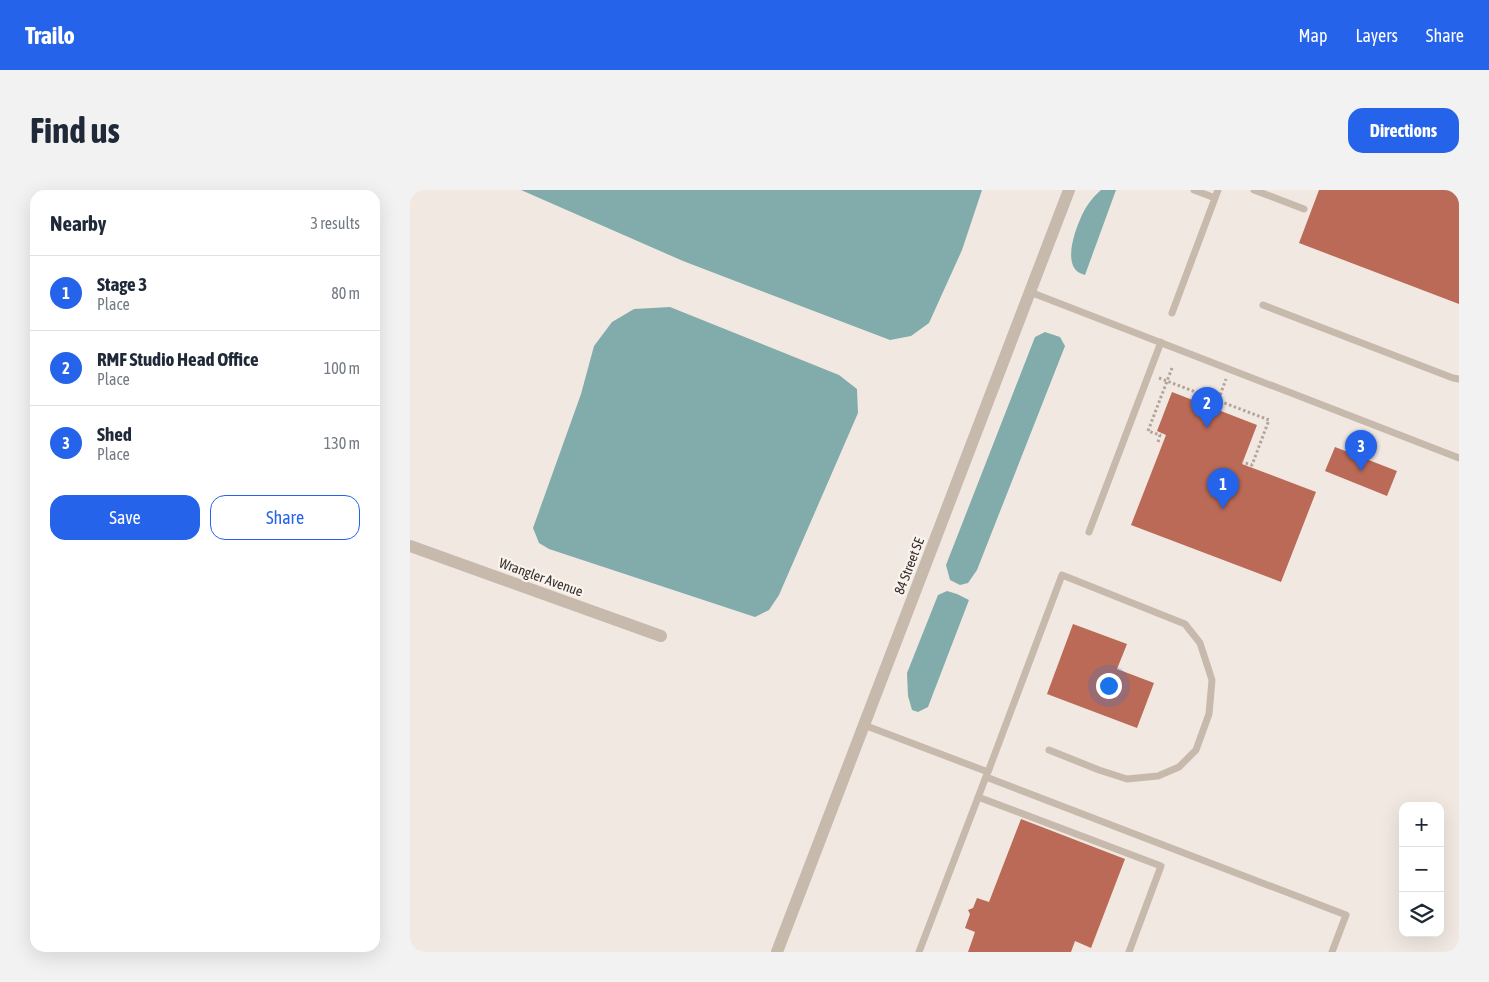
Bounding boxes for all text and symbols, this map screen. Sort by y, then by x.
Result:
text: Trailo [25,22,75,49]
text: Map [1298,25,1327,46]
text: Layers [1355,25,1398,46]
text: Share [1426,25,1464,46]
button: Directions [1348,108,1459,153]
text: Find us [30,110,120,150]
text: Nearby [50,211,106,235]
text: 3 results [310,214,360,232]
text: Stage 3 [97,273,147,295]
text: 1 [62,284,70,302]
text: 80 m [331,284,360,302]
text: Place [97,295,130,313]
text: RMF Studio Head Office [97,348,259,370]
text: 2 [62,359,70,377]
text: 100 m [324,359,360,377]
text: Place [97,370,130,388]
pin: 2 [1191,387,1223,428]
text: Shed [97,423,132,445]
pin: 3 [1345,430,1377,471]
text: 3 [62,434,70,452]
text: 130 m [324,434,360,452]
text: Place [97,445,130,463]
pin: 1 [1207,468,1239,509]
button: Save [50,495,200,540]
button: Share [210,495,360,540]
street label: 84 Street SE [891,535,927,597]
street label: Wrangler Avenue [497,554,585,600]
your location [1096,673,1122,699]
map controls [1399,802,1444,937]
button: + [1399,802,1444,847]
button: − [1399,847,1444,892]
button: layers [1399,892,1444,937]

